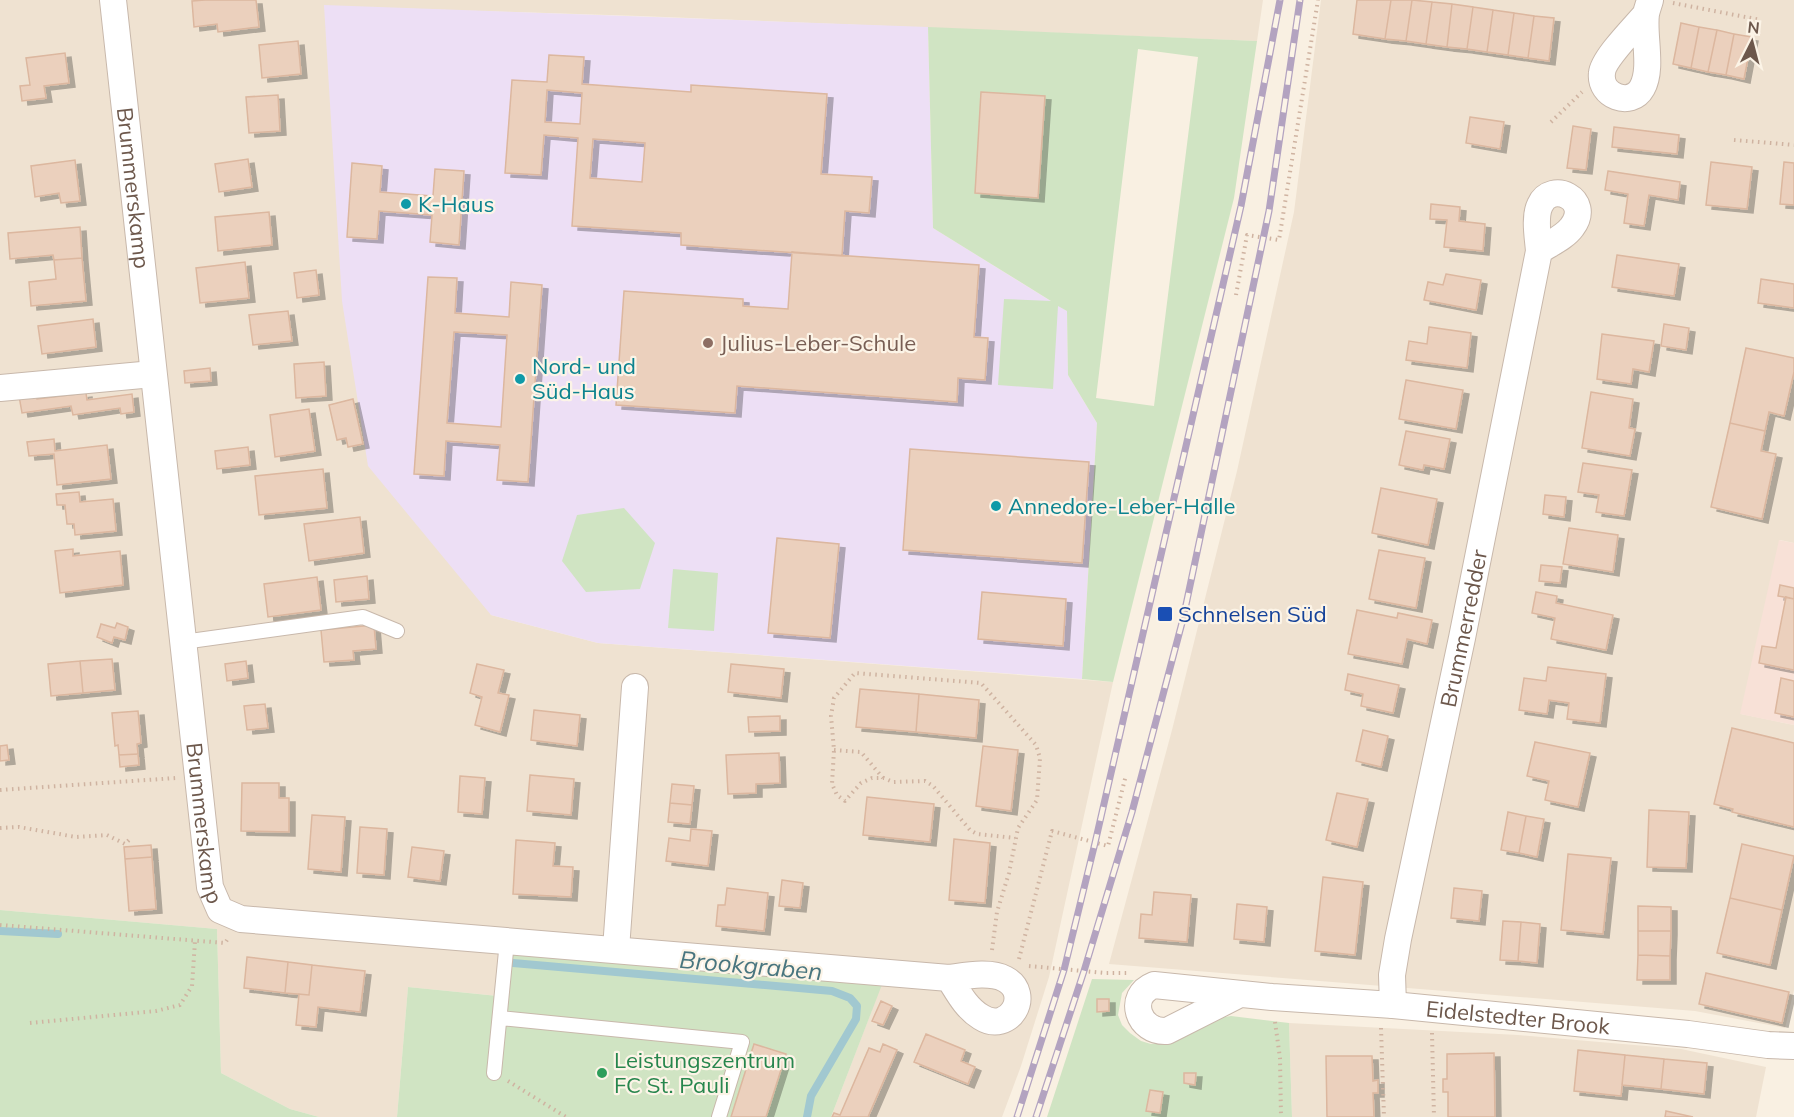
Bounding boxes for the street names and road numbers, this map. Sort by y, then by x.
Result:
street label: Brummerskamp [111,106,156,270]
street label: Brummerredder [1434,547,1493,710]
street label: Brummerskamp [180,741,230,908]
street label: Eidelstedter Brook [1425,994,1612,1040]

